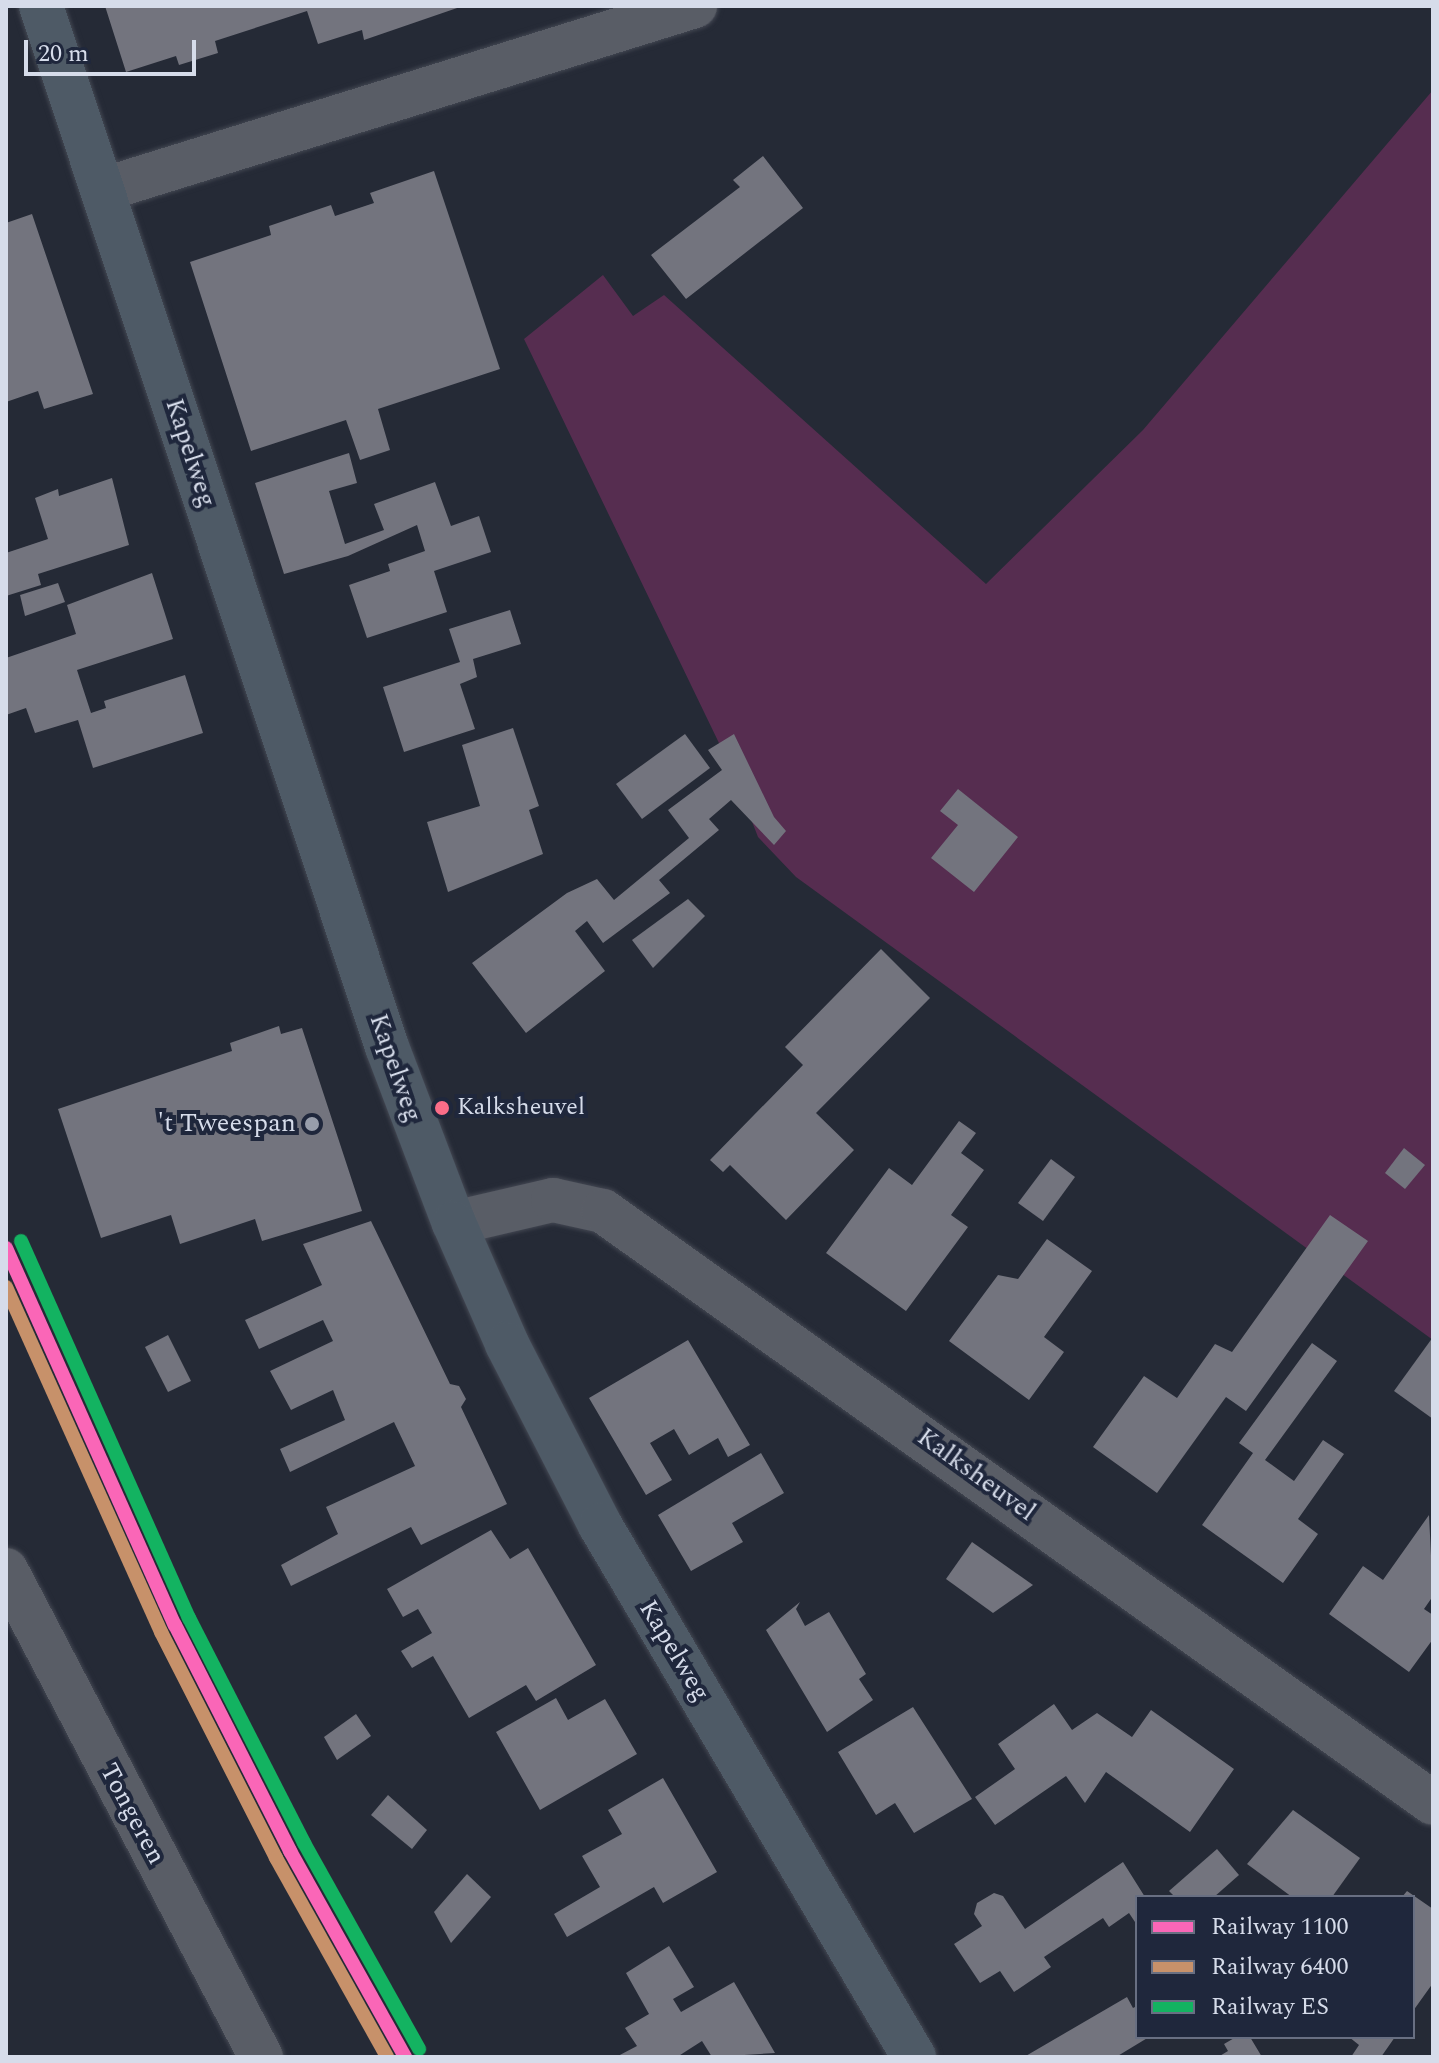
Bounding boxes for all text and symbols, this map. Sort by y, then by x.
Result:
scale bar [28,24,200,74]
text: 20 m [38,36,89,72]
street label: Kapelweg [158,395,222,511]
street label: Kapelweg [362,1010,428,1126]
place label: Kalksheuvel [457,1094,585,1122]
marker: Kalksheuvel [434,1100,450,1116]
place label: 't Tweespan [158,1108,296,1140]
marker: 't Tweespan [303,1115,321,1133]
street label: Kalksheuvel [911,1422,1041,1528]
street label: Kapelweg [632,1595,716,1707]
street label: Tongeren [92,1758,172,1870]
legend [1135,1895,1415,2039]
text: Railway 1100 [1211,1909,1349,1945]
text: Railway 6400 [1211,1949,1349,1985]
text: Railway ES [1211,1989,1329,2025]

